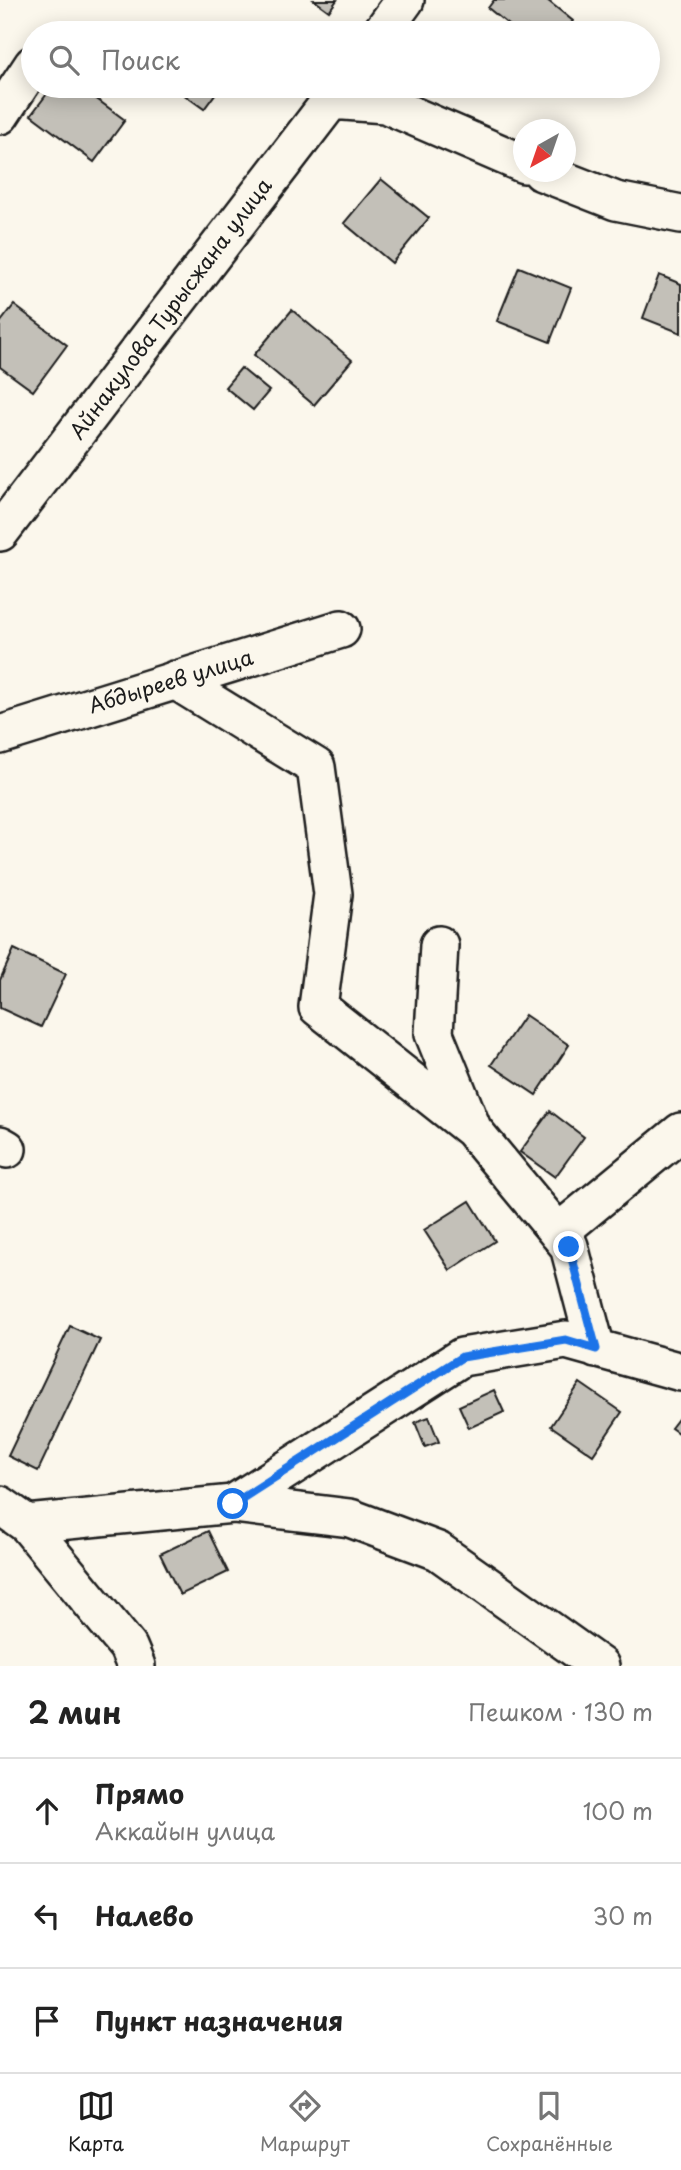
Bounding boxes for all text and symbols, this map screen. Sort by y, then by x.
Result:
search box [21,21,660,98]
text: Поиск [101,40,180,79]
icon: search [45,41,83,79]
north arrow [513,119,576,182]
street label: Айнакулова Турысжана улица [60,170,279,445]
street label: Абдыреев улица [84,640,257,720]
route end [553,1231,584,1262]
route start [217,1488,248,1519]
text: 2 мин [28,1689,122,1734]
text: Пешком · 130 m [468,1694,653,1729]
text: Прямо [95,1774,184,1813]
icon: ahead [28,1792,66,1830]
text: 100 m [583,1793,653,1828]
text: Аккайын улица [95,1813,275,1848]
text: Налево [95,1896,193,1935]
icon: left [28,1897,66,1935]
text: 30 m [592,1898,653,1933]
text: Пункт назначения [95,2001,343,2040]
icon: arrive [28,2002,66,2040]
tab: Карта [68,2087,124,2157]
tab: Маршрут [260,2087,350,2157]
tab: Сохранённые [486,2087,613,2157]

